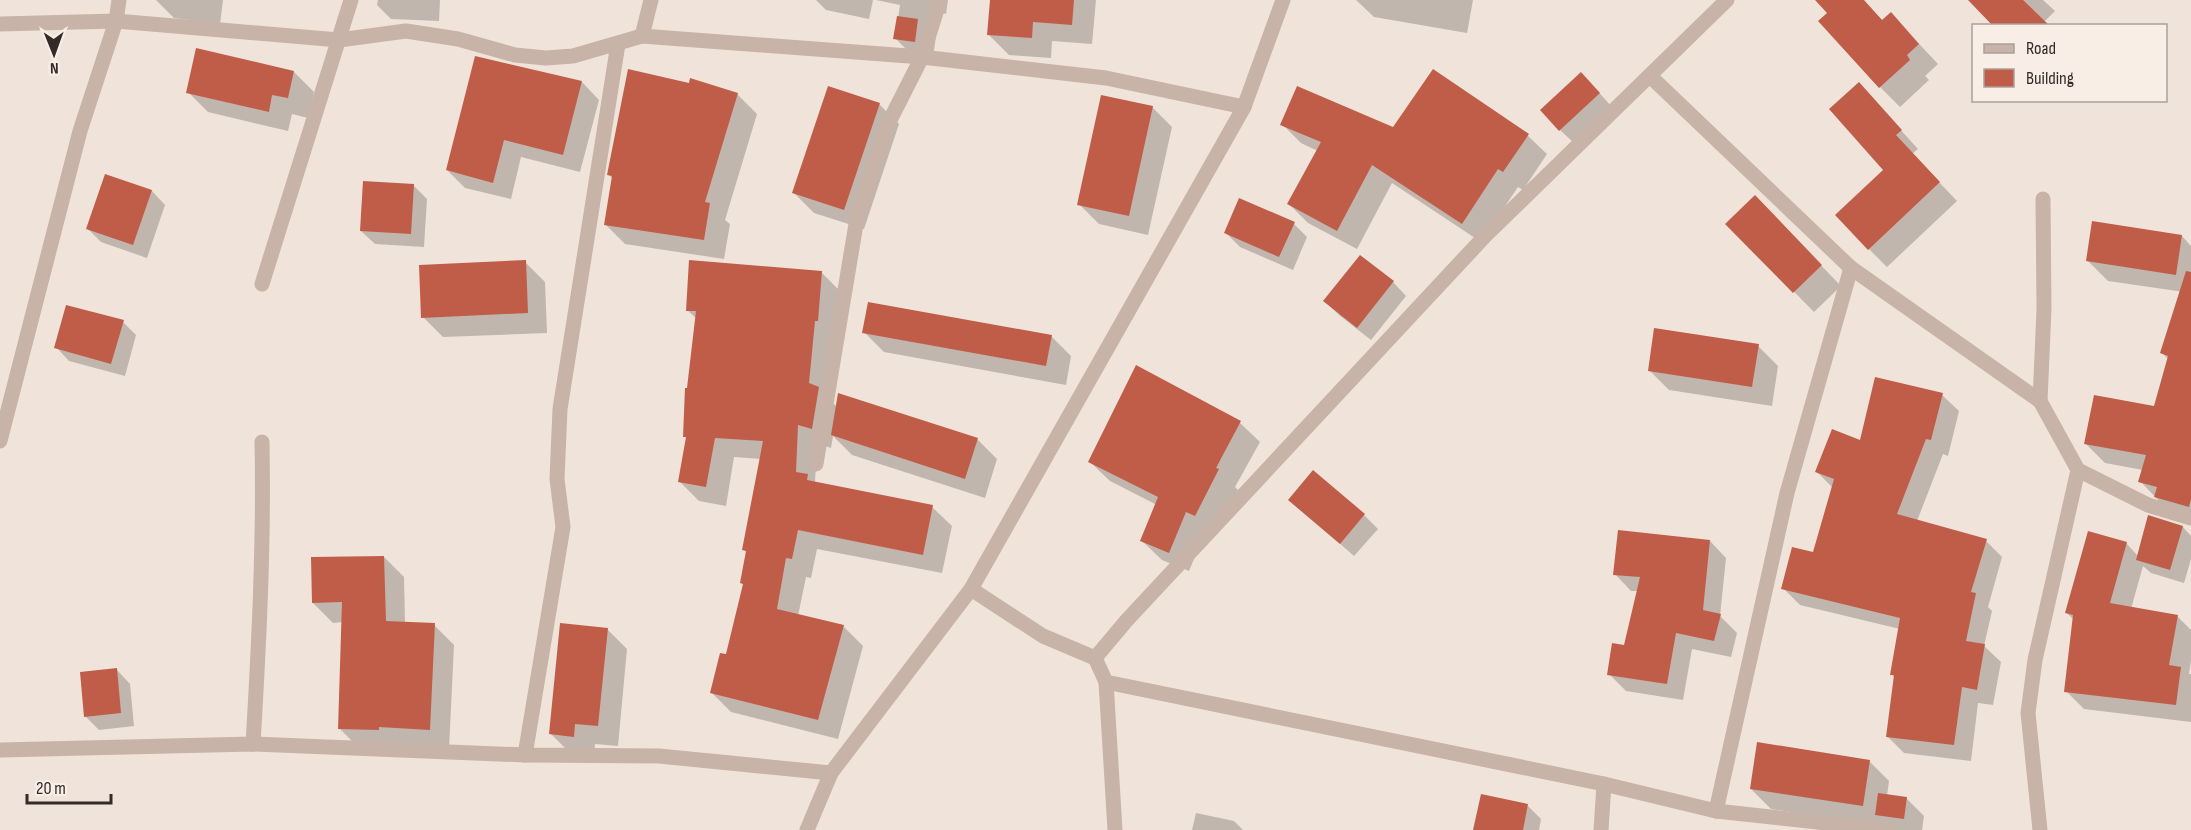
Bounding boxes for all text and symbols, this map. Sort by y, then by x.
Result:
north arrow [24,24,84,84]
legend [1972,24,2167,102]
text: Road [2026,38,2056,59]
text: N [50,58,59,77]
text: Building [2026,68,2074,89]
scale bar [27,767,111,805]
text: 20 m [36,778,66,799]

